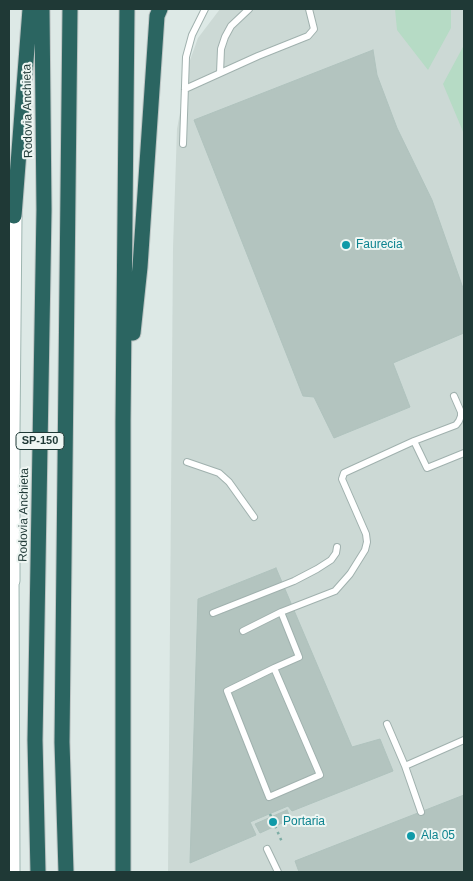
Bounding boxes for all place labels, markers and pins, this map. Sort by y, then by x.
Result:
place label: Faurecia [356,238,403,252]
marker: Faurecia [340,239,352,251]
place label: Portaria [283,815,325,829]
marker: Portaria [267,816,279,828]
place label: Ala 05 [421,829,455,843]
marker: Ala 05 [405,830,417,842]

